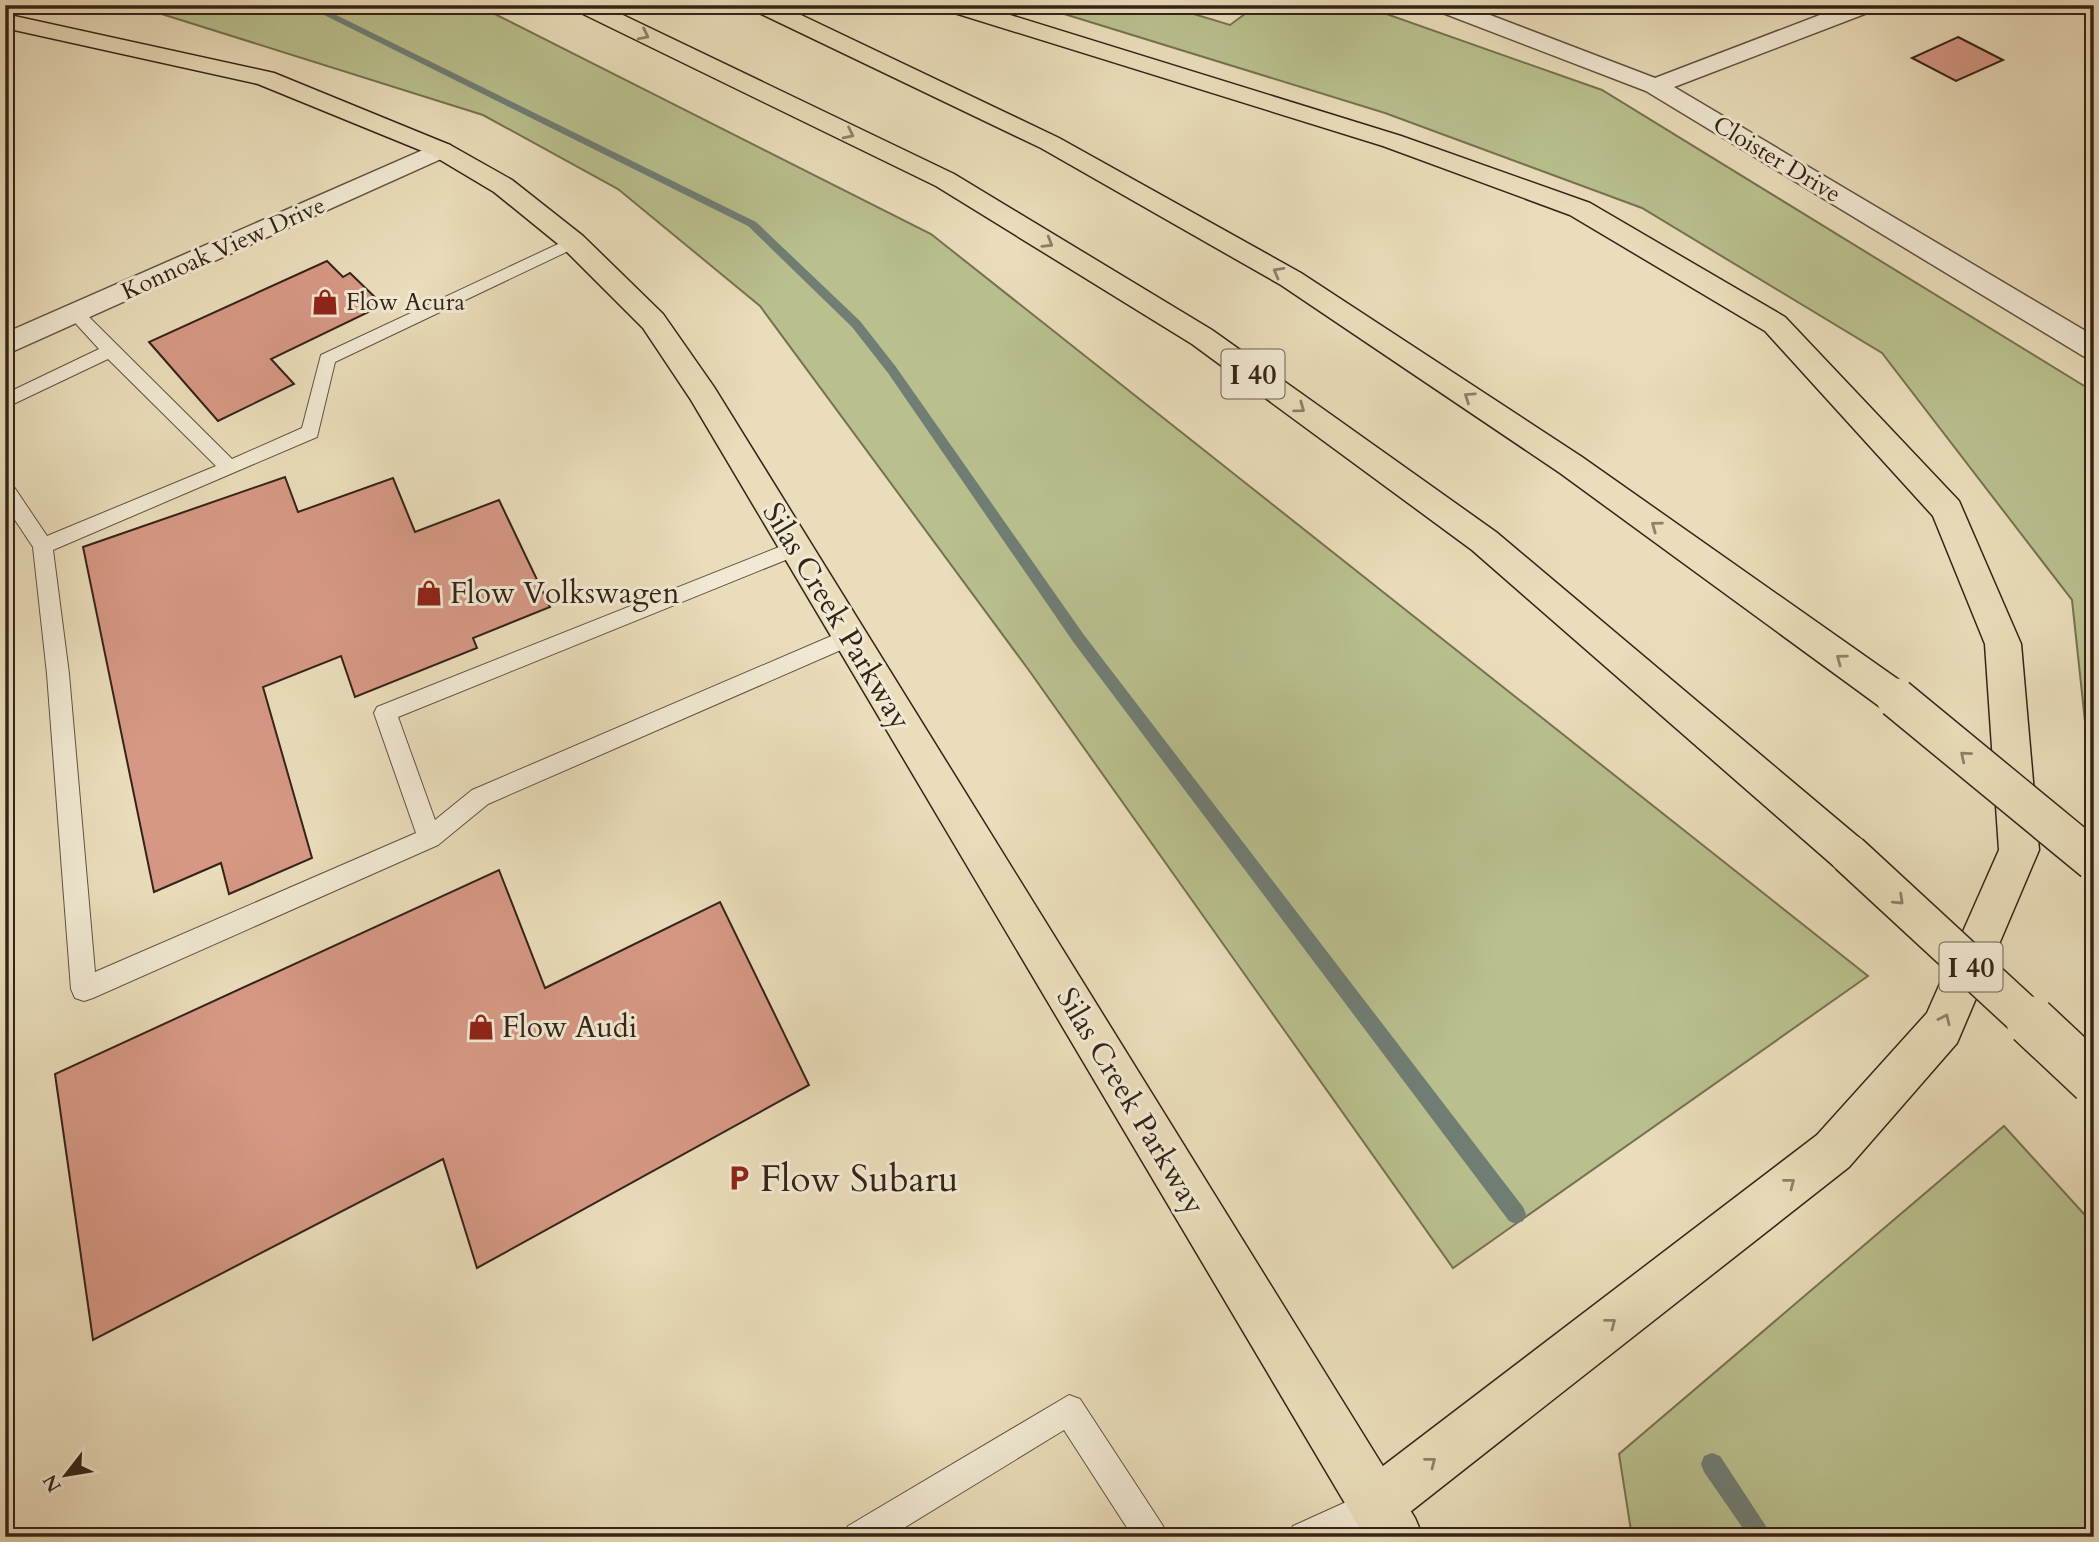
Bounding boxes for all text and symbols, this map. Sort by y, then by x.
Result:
one-way arrow [637,27,649,41]
street label: Cloister Drive [1707,108,1847,211]
one-way arrow [842,126,854,140]
street label: Konnoak View Drive [116,189,330,308]
one-way arrow [1041,235,1054,248]
one-way arrow [1273,267,1286,280]
place label: Flow Acura [346,286,465,319]
shop icon: Flow Acura [310,287,340,317]
road number: I 40 [1222,350,1284,398]
one-way arrow [1463,392,1476,405]
one-way arrow [1292,400,1305,412]
street label: Silas Creek Parkway [753,495,921,737]
one-way arrow [1651,521,1664,534]
place label: Flow Volkswagen [450,573,680,614]
shop icon: Flow Volkswagen [414,578,444,608]
one-way arrow [1836,654,1849,667]
one-way arrow [1961,751,1973,764]
one-way arrow [1891,892,1904,905]
road number: I 40 [1940,942,2002,992]
street label: Silas Creek Parkway [1047,980,1215,1222]
place label: Flow Audi [502,1007,637,1048]
shop icon: Flow Audi [466,1012,496,1042]
one-way arrow [1937,1014,1951,1026]
place label: Flow Subaru [760,1154,959,1204]
parking icon: Flow Subaru [724,1163,754,1193]
one-way arrow [1783,1179,1795,1192]
one-way arrow [1603,1318,1615,1331]
north arrow [32,1440,102,1510]
one-way arrow [1423,1458,1436,1471]
text: N [37,1469,68,1497]

